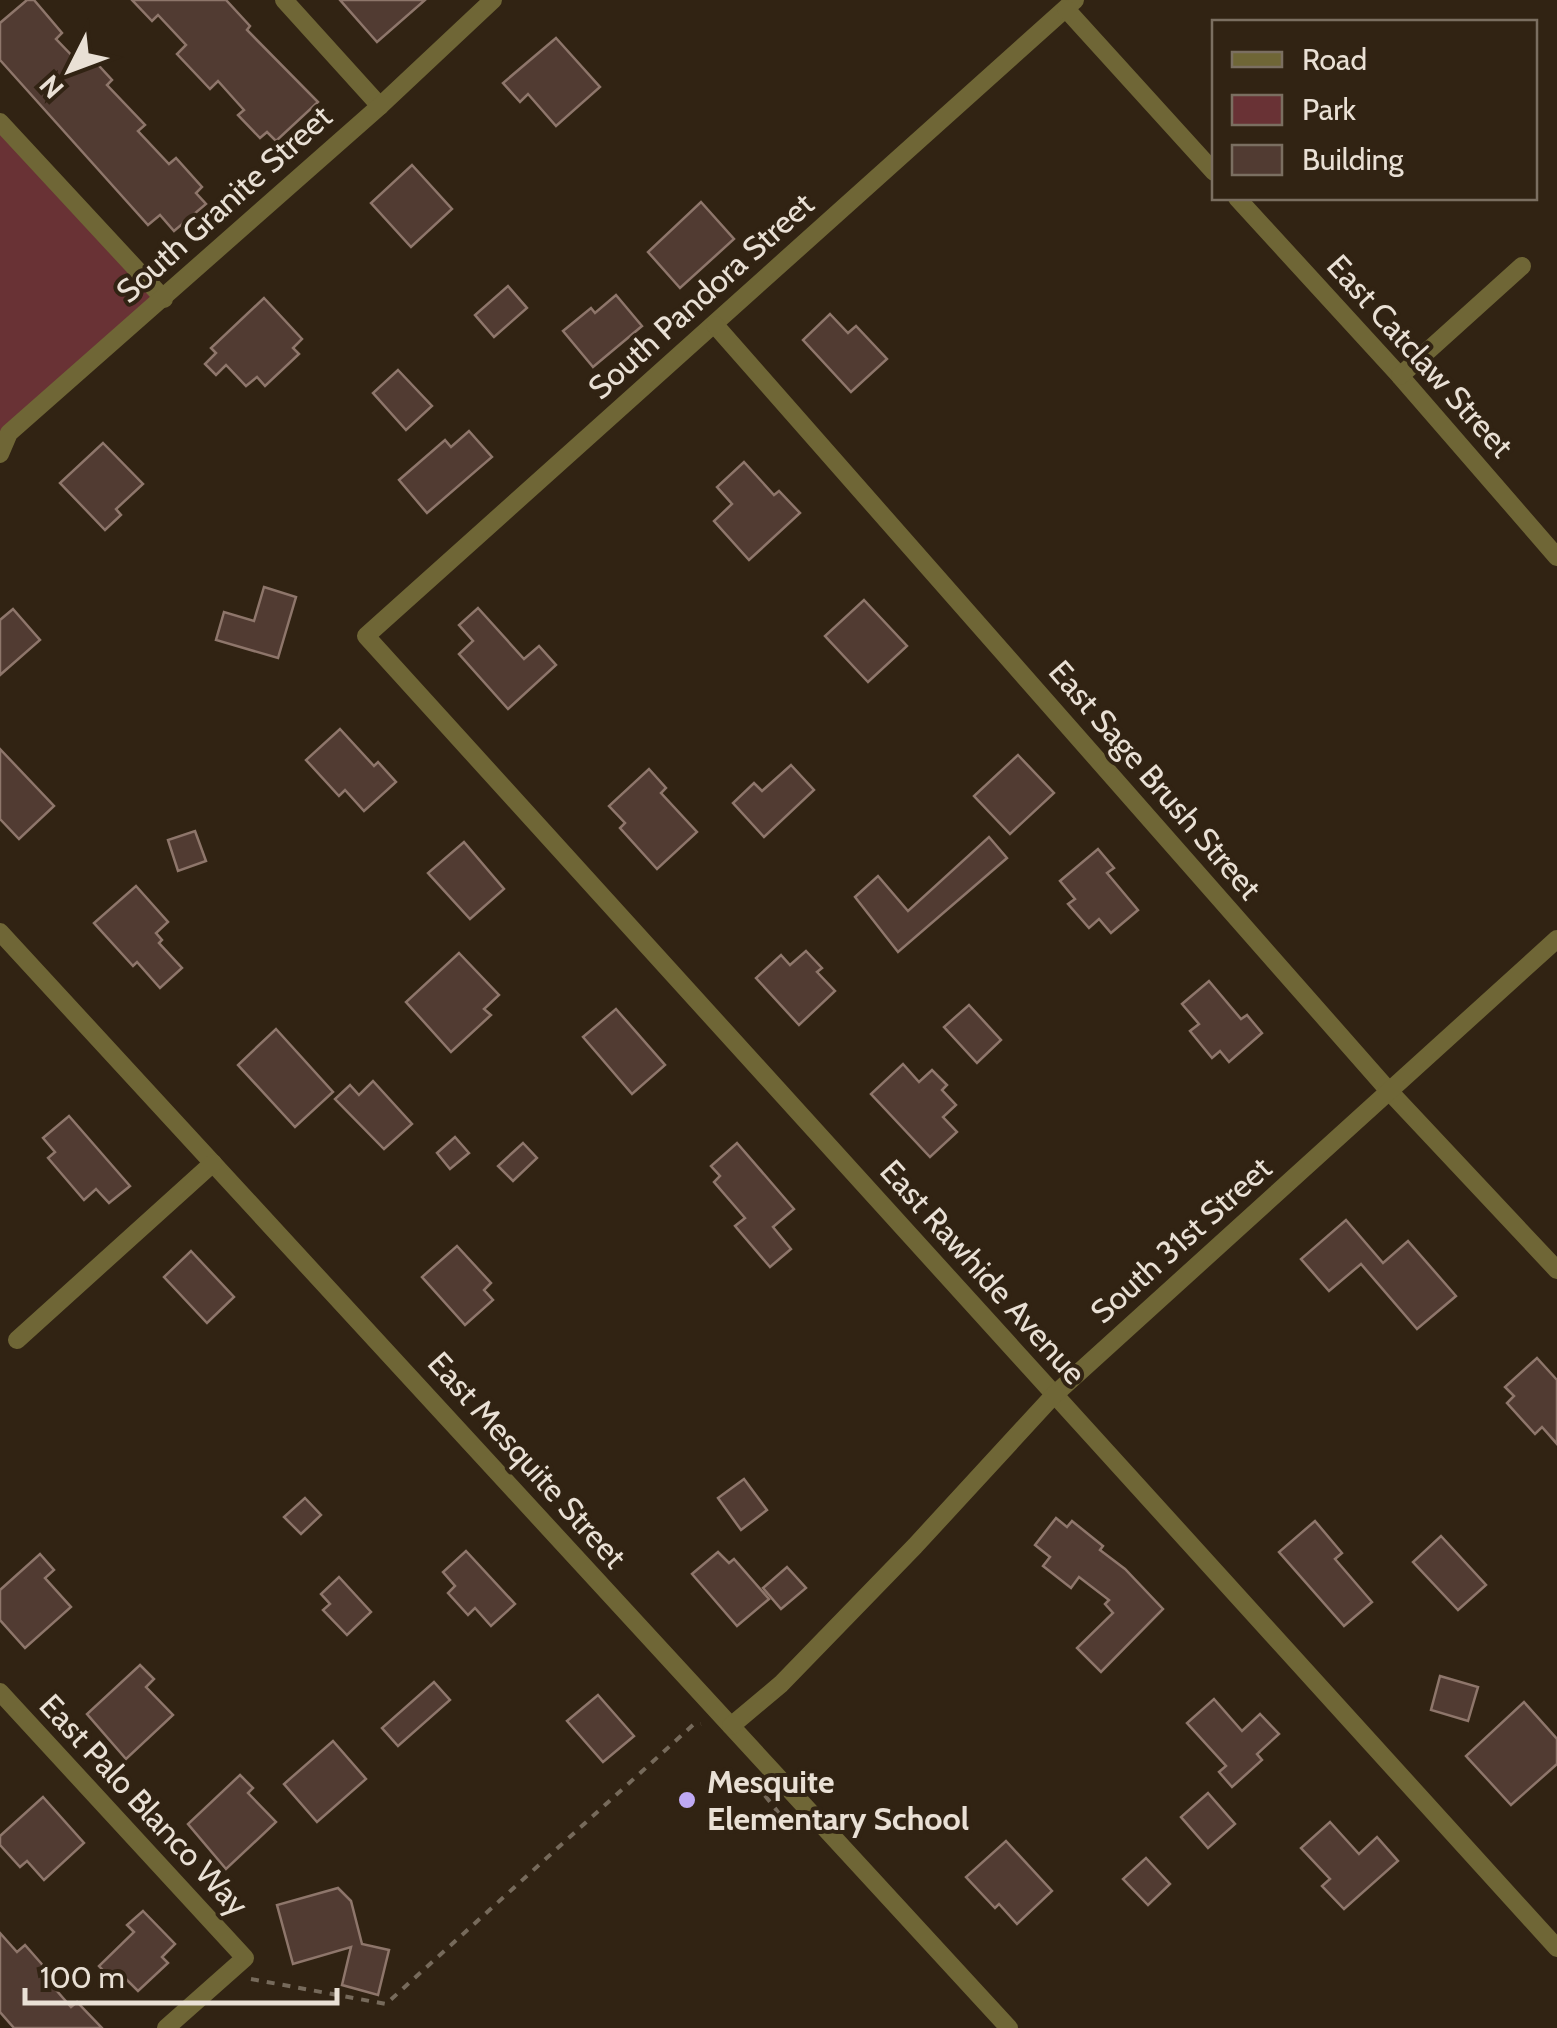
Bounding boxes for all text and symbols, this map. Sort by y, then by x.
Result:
north arrow [20,20,120,120]
legend [1212,20,1537,200]
text: Road [1302,41,1367,78]
text: N [32,68,71,105]
text: Park [1302,91,1357,128]
street label: South Granite Street [108,97,339,310]
text: Building [1302,141,1405,178]
street label: South Pandora Street [580,184,821,407]
street label: East Catclaw Street [1319,246,1522,465]
street label: East Sage Brush Street [1041,652,1270,907]
street label: South 31st Street [1082,1148,1279,1331]
street label: East Rawhide Avenue [872,1151,1094,1392]
street label: East Mesquite Street [420,1344,635,1576]
street label: East Palo Blanco Way [32,1686,257,1923]
place label: Mesquite Elementary School [707,1762,969,1838]
marker: Mesquite Elementary School [676,1789,698,1811]
scale bar [25,1943,338,2005]
text: 100 m [40,1959,125,1996]

